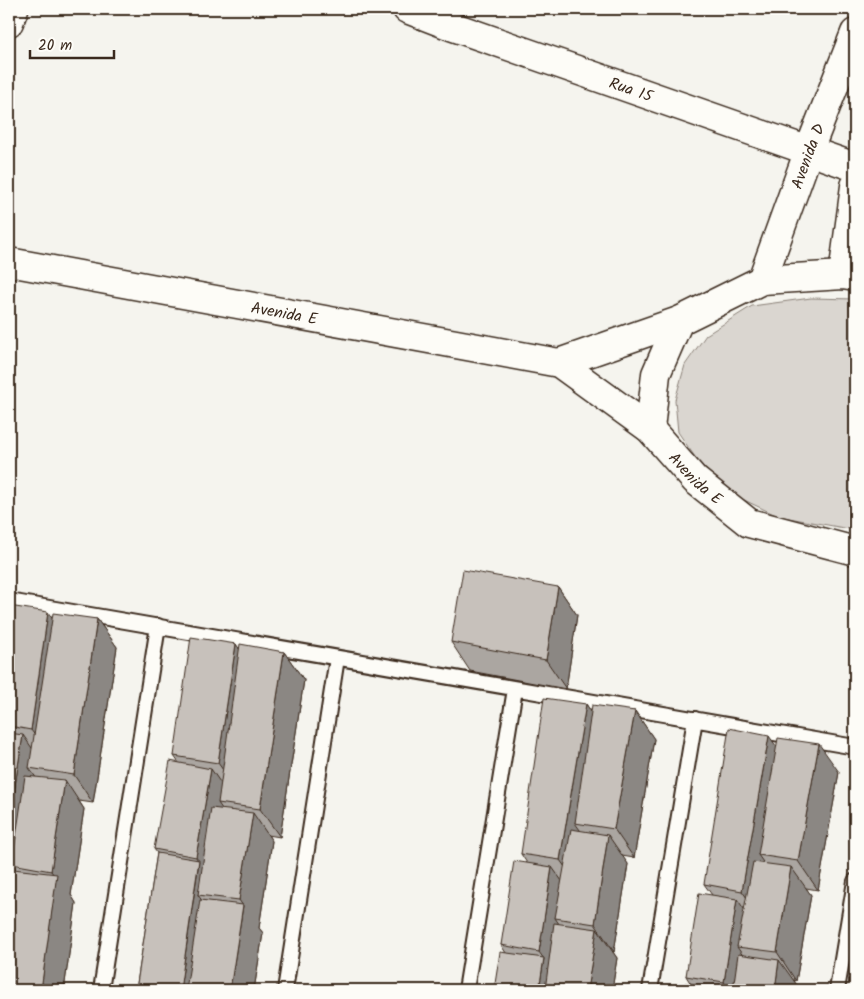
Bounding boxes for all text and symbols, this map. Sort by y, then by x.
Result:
scale bar [30,28,114,60]
text: 20 m [38,34,72,58]
street label: Rua 15 [605,71,657,110]
street label: Avenida D [785,120,832,193]
street label: Avenida E [249,296,320,333]
street label: Avenida E [662,447,728,512]

